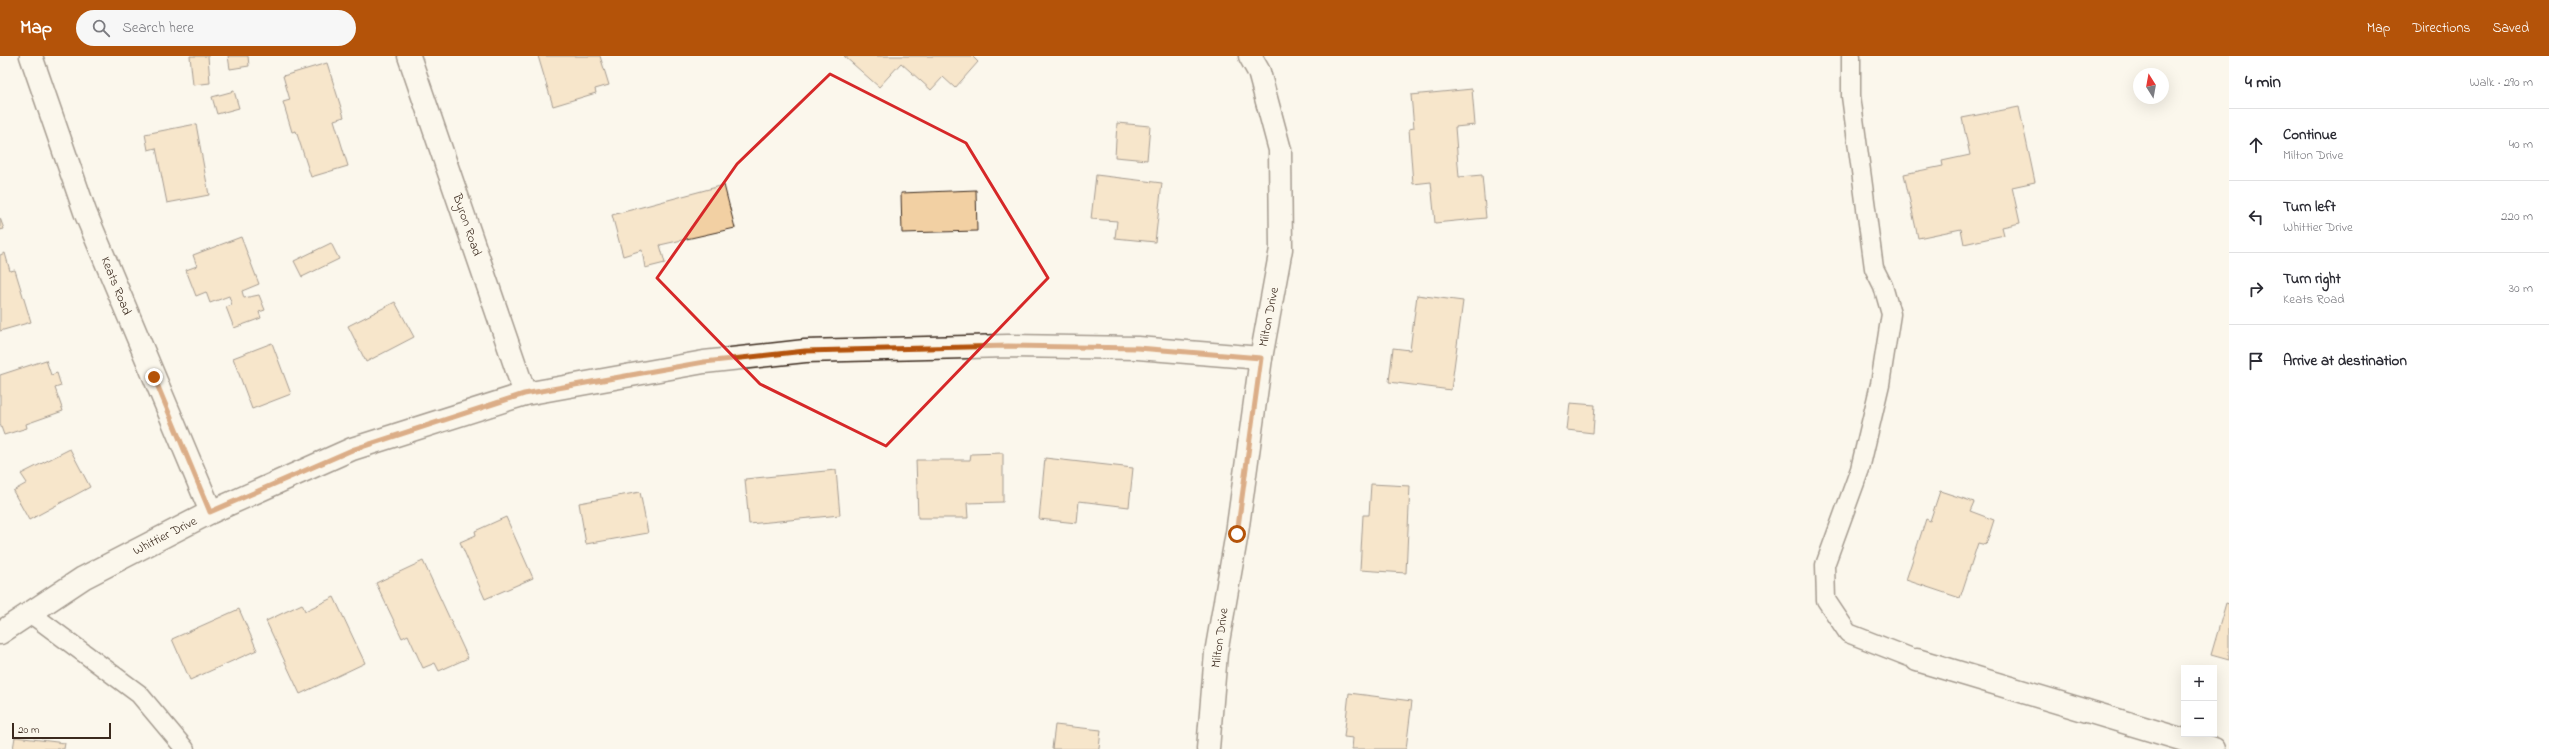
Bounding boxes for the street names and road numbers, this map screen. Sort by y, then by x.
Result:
street label: Byron Road [446,190,487,260]
street label: Keats Road [96,254,137,319]
street label: Milton Drive [1254,285,1284,348]
street label: Whittier Drive [130,512,201,560]
street label: Milton Drive [1206,607,1234,669]

